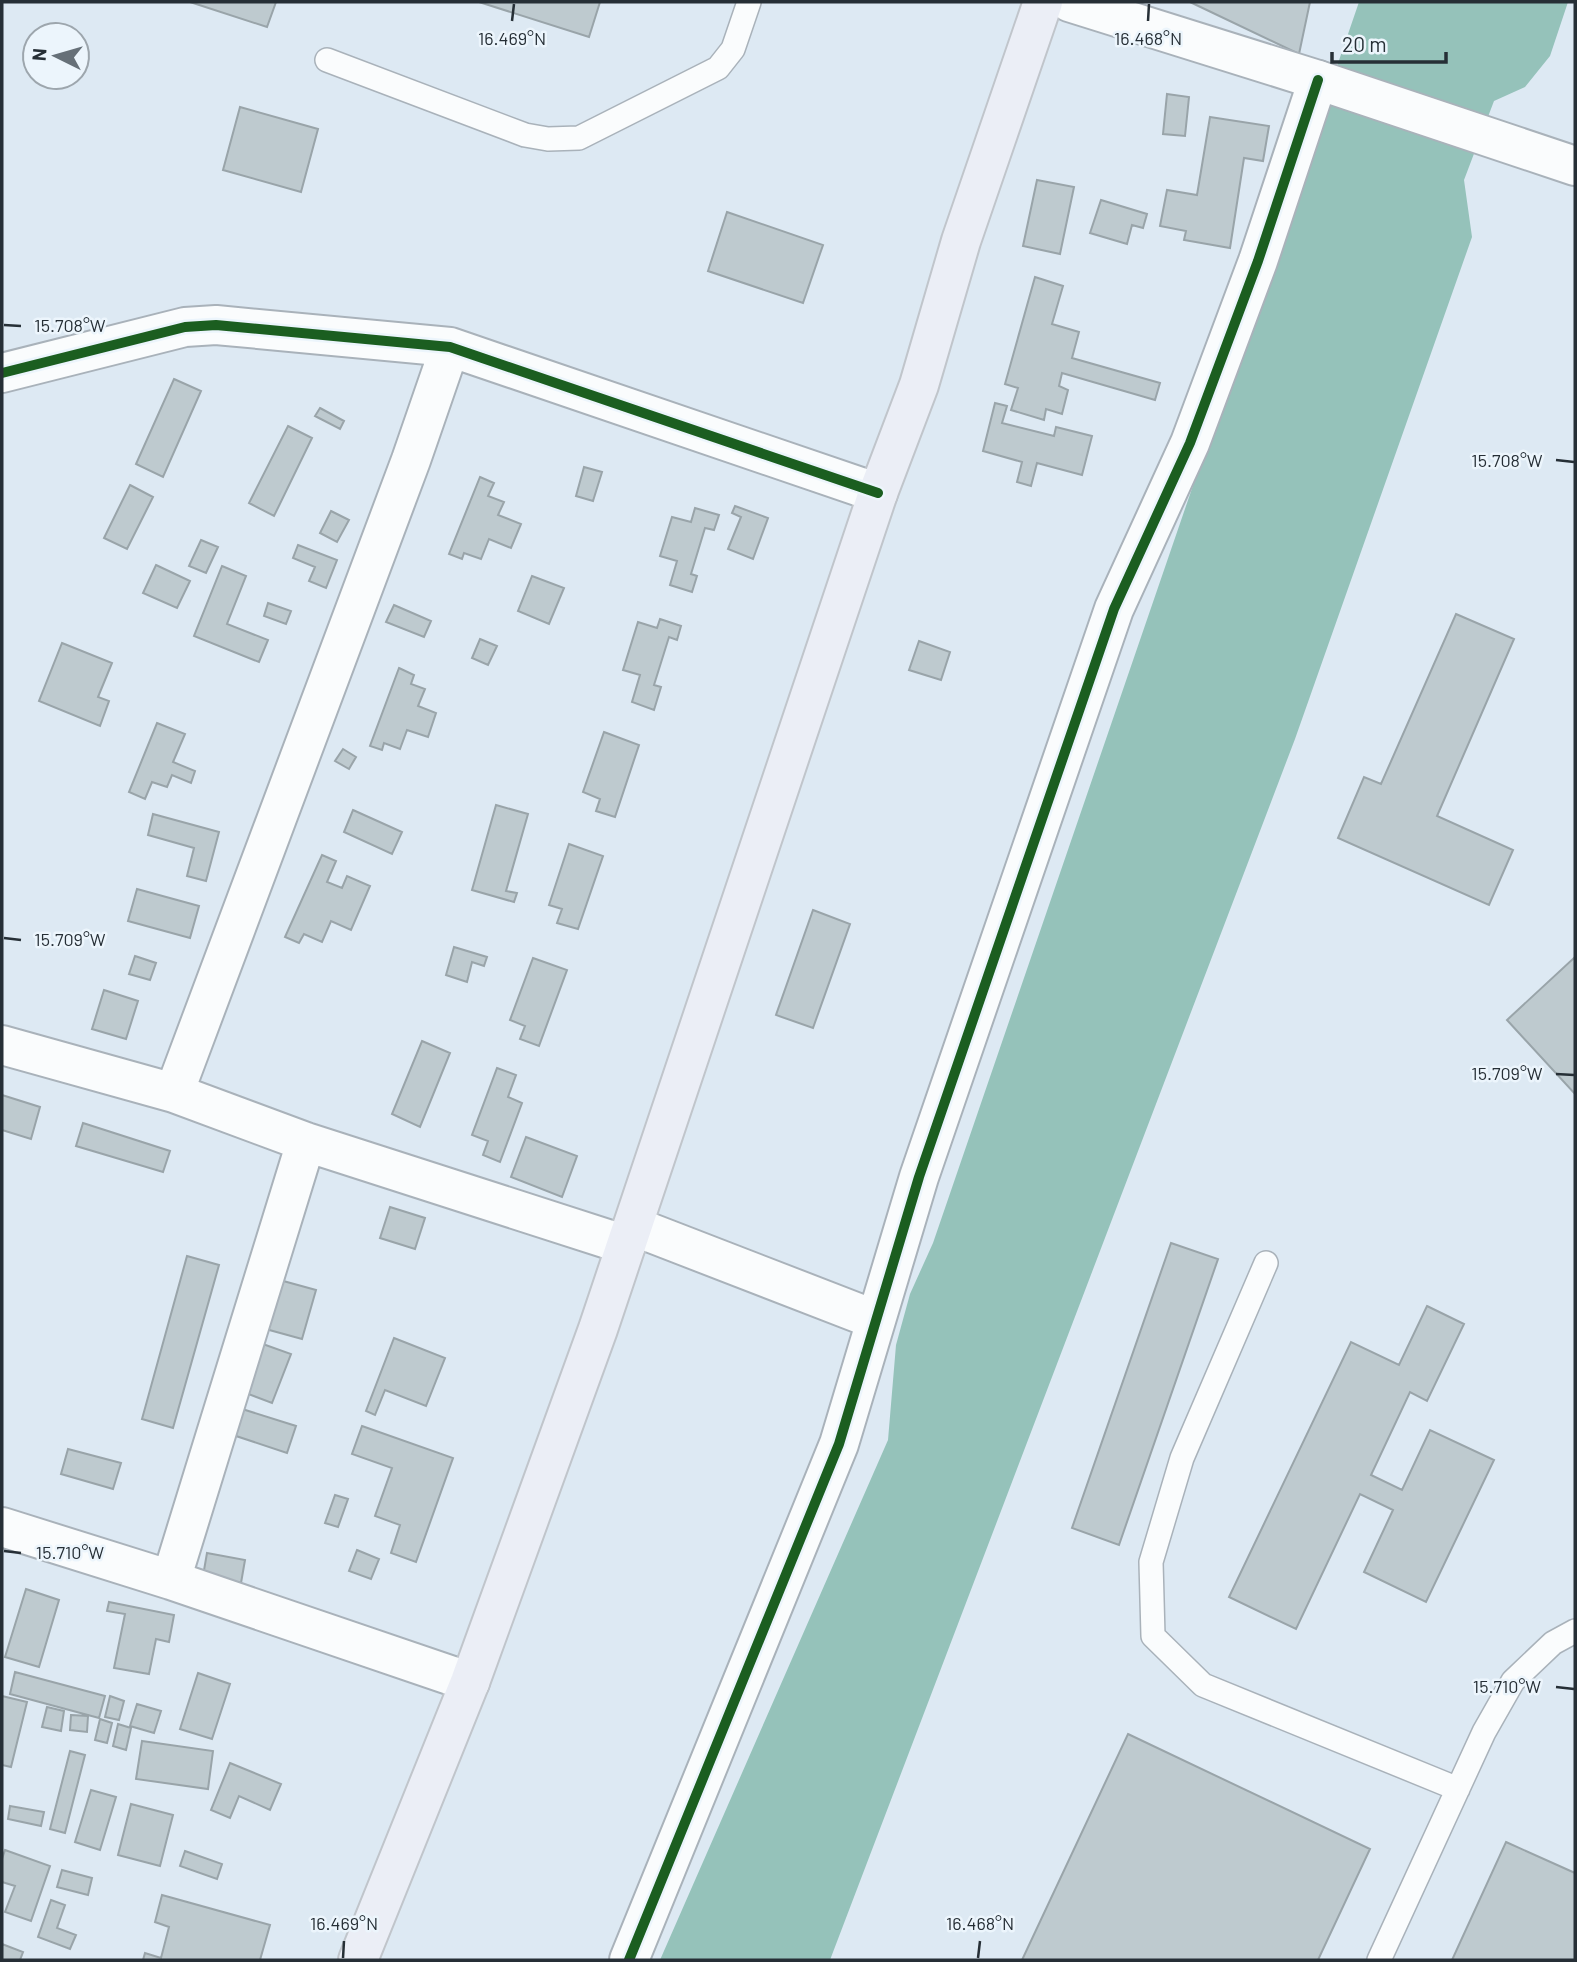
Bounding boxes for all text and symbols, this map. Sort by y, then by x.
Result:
north arrow [21,21,91,91]
scale bar [1332,21,1446,65]
text: 16.469°N [478,27,546,49]
text: 16.468°N [1114,27,1182,49]
text: 20 m [1342,31,1387,56]
text: N [27,47,51,62]
text: 15.708°W [34,314,106,336]
text: 15.708°W [1471,449,1543,471]
text: 15.709°W [34,928,106,950]
text: 15.709°W [1471,1062,1543,1084]
text: 15.710°W [36,1541,104,1563]
text: 15.710°W [1473,1675,1541,1697]
text: 16.469°N [310,1912,378,1934]
text: 16.468°N [946,1912,1014,1934]

